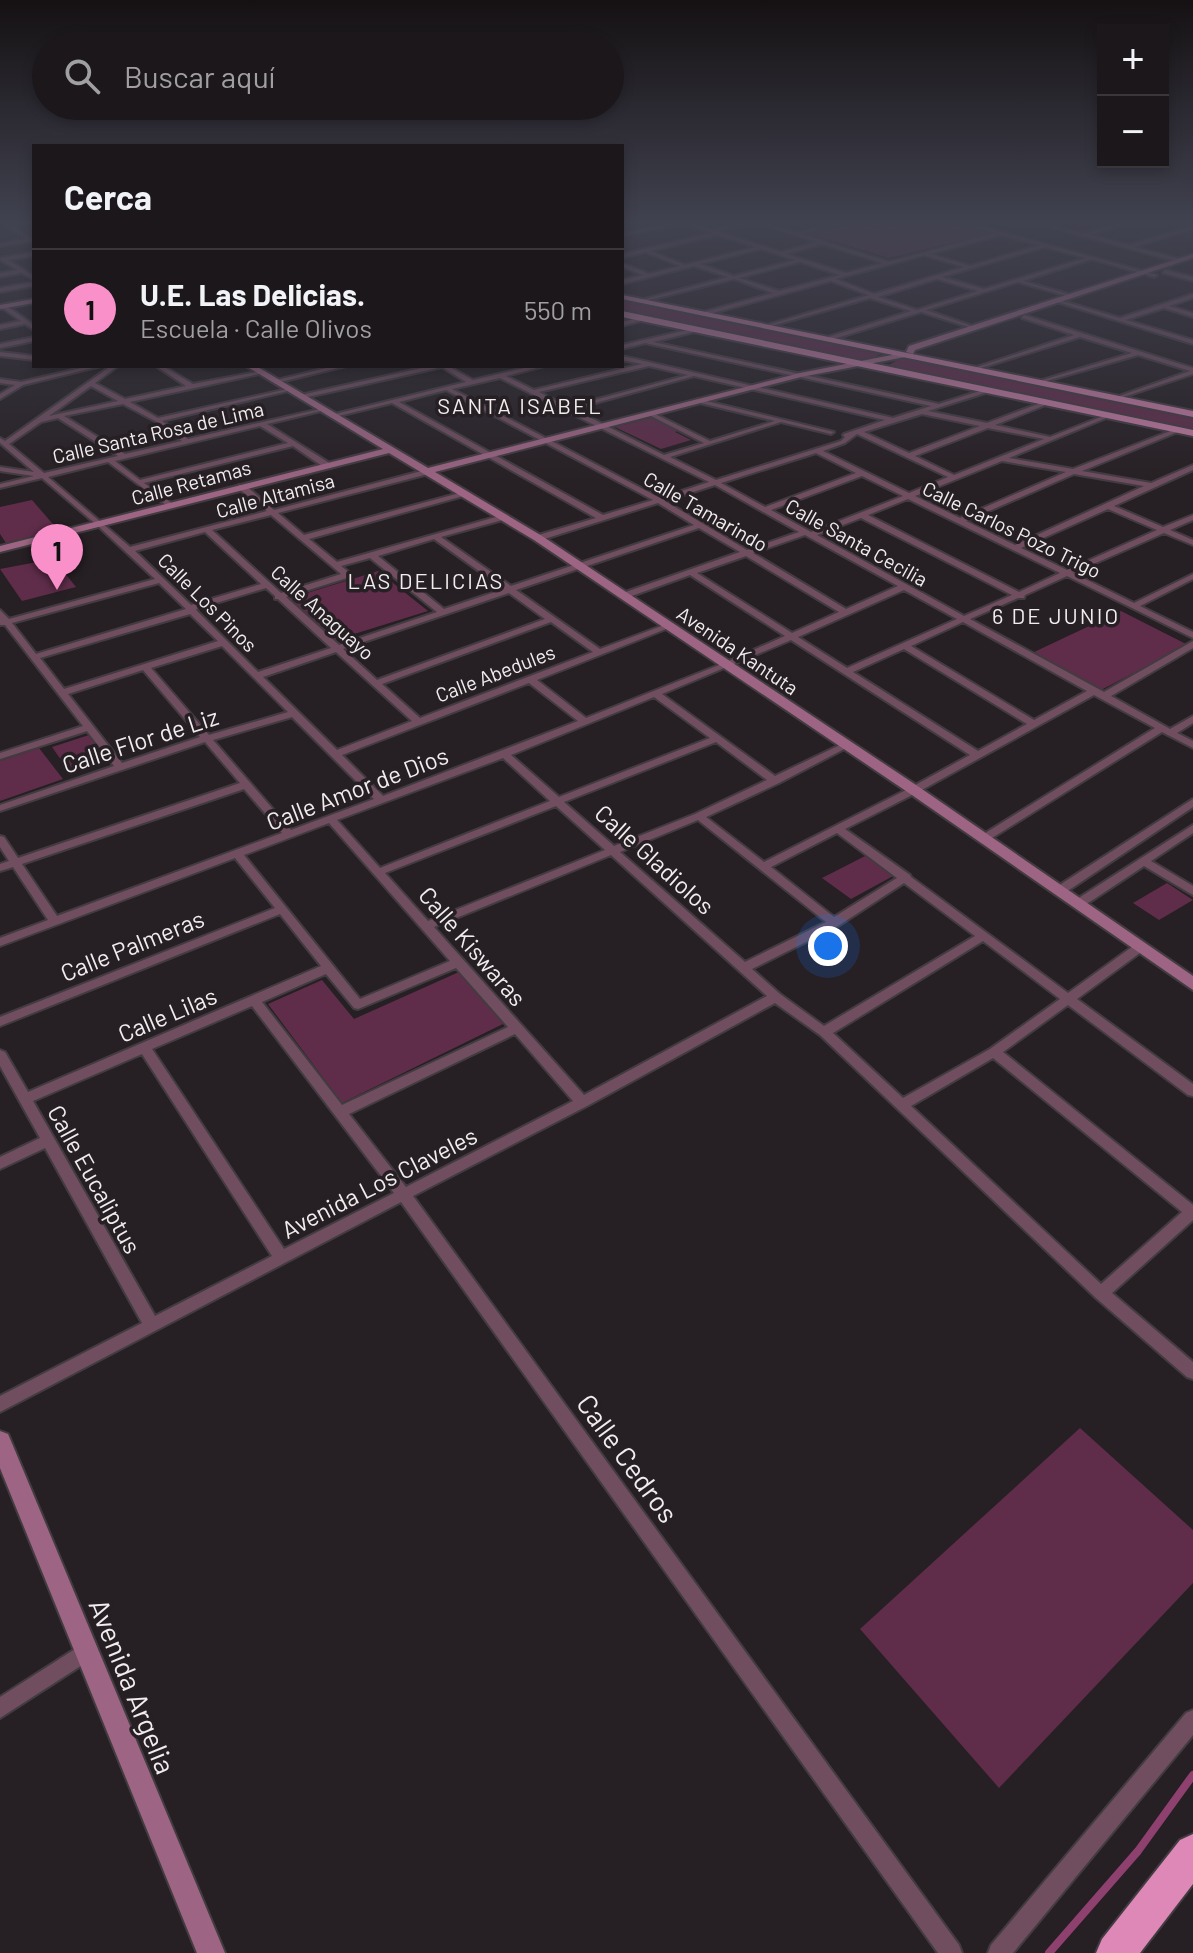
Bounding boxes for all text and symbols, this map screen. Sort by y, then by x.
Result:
map controls [1097,24,1169,168]
button: + [1097,24,1169,96]
search box [32,32,624,120]
icon: search [60,54,104,98]
text: Buscar aquí [124,58,275,94]
button: − [1097,96,1169,168]
text: Cerca [64,176,152,217]
text: U.E. Las Delicias. [140,276,365,312]
text: 1 [85,294,95,325]
text: 550 m [524,294,592,325]
text: Escuela · Calle Olivos [140,312,372,343]
district label: SANTA ISABEL [437,392,603,418]
street label: Calle Santa Rosa de Lima [50,396,266,468]
street label: Calle Retamas [129,455,253,509]
street label: Calle Tamarindo [640,466,772,556]
street label: Calle Altamisa [213,468,337,522]
street label: Calle Carlos Pozo Trigo [919,475,1105,583]
street label: Calle Santa Cecilia [782,493,932,591]
pin: 1 [31,524,83,590]
street label: Calle Los Pinos [154,548,262,656]
street label: Calle Anaguayo [266,559,380,665]
district label: LAS DELICIAS [348,567,504,593]
street label: Avenida Kantuta [673,601,803,699]
district label: 6 DE JUNIO [992,602,1120,628]
street label: Calle Abedules [432,639,558,707]
street label: Calle Flor de Liz [58,701,222,779]
street label: Calle Amor de Dios [262,740,452,836]
street label: Calle Gladiolos [589,798,721,920]
street label: Calle Kiswaras [413,880,533,1012]
street label: Calle Palmeras [56,903,208,987]
your location [808,926,848,966]
street label: Calle Lilas [113,980,221,1048]
street label: Calle Eucaliptus [42,1100,148,1258]
street label: Avenida Los Claveles [276,1120,482,1244]
street label: Calle Cedros [570,1387,686,1529]
street label: Avenida Argelia [82,1593,184,1779]

